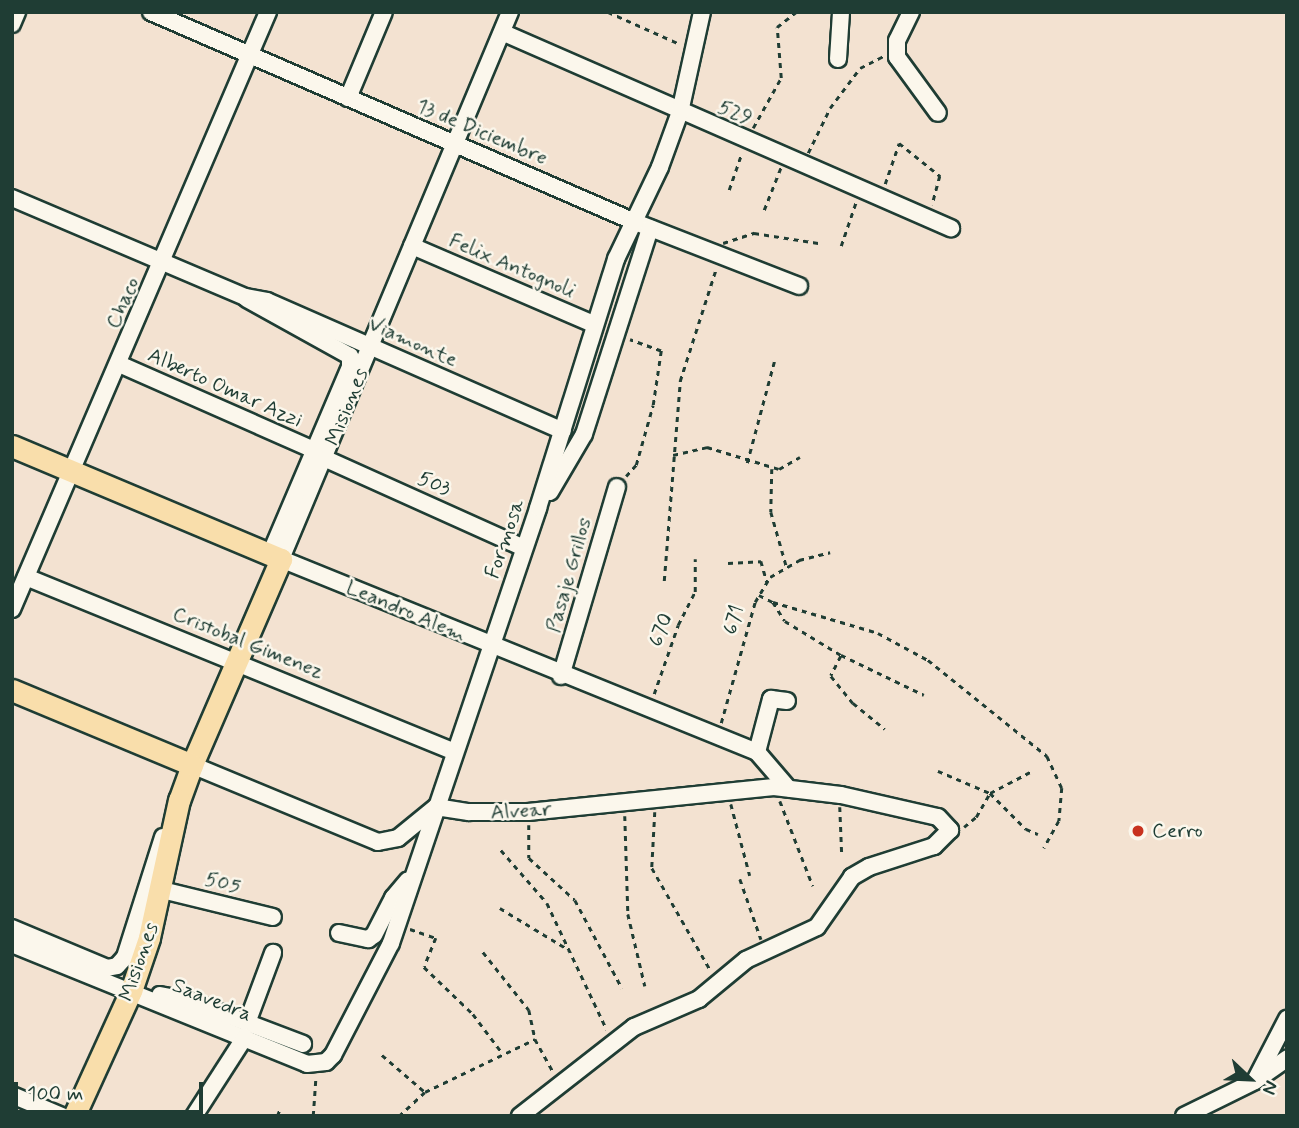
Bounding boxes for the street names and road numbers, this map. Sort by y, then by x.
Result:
street label: 13 de Diciembre [411,92,553,172]
street label: 529 [714,94,756,132]
street label: Felix Antognoli [446,229,578,303]
street label: Chaco [101,273,145,333]
street label: Viamonte [365,311,461,373]
street label: Alberto Omar Azzi [144,343,306,433]
street label: Misiones [320,364,374,450]
street label: 503 [414,466,454,502]
street label: Formosa [480,496,530,582]
street label: Pasaje Grillos [541,515,597,635]
street label: Leandro Alem [342,574,470,648]
street label: Cristobal Gimenez [166,600,330,686]
street label: 671 [718,602,750,638]
street label: 670 [643,610,679,650]
street label: Alvear [490,797,552,825]
street label: 505 [202,866,244,900]
street label: Misiones [114,919,164,1005]
street label: Saavedra [169,973,255,1027]

